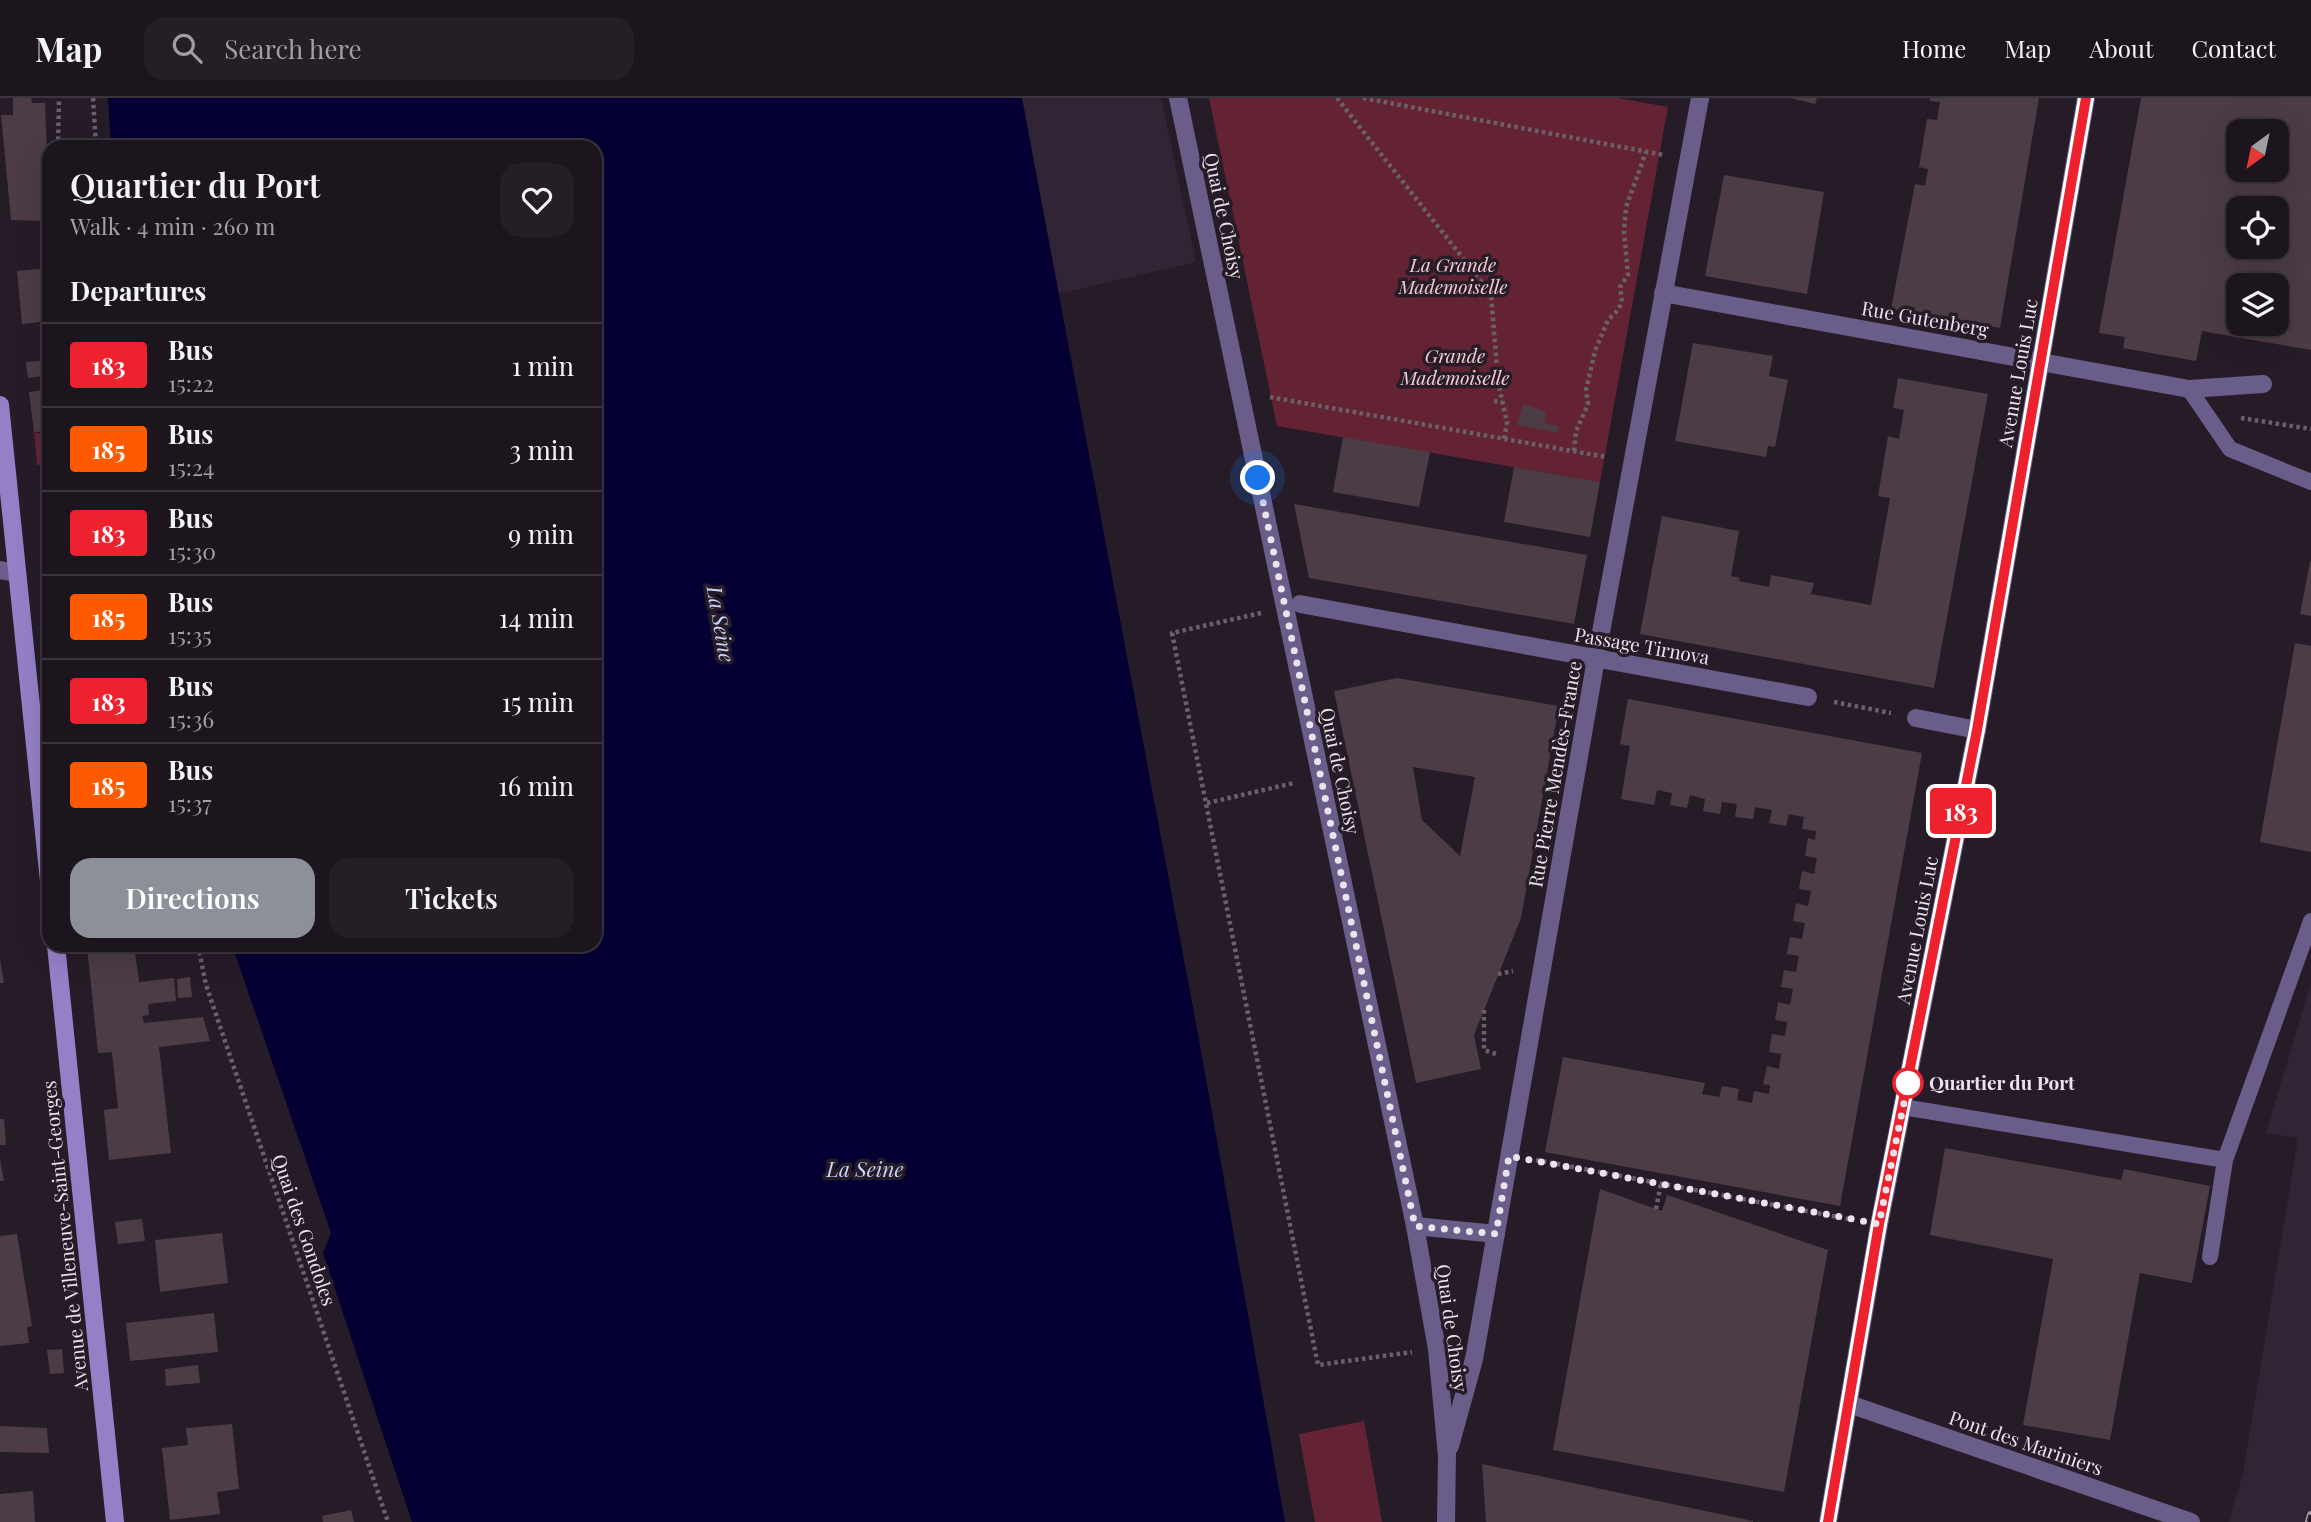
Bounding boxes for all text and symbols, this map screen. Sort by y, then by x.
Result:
search box [144,17,634,80]
text: Map [35,26,102,70]
icon: search [168,29,206,67]
text: Search here [224,31,362,66]
text: Home [1902,32,1966,64]
text: Map [2004,32,2051,64]
text: About [2089,32,2153,64]
text: Contact [2191,32,2276,64]
north arrow [2226,119,2289,182]
map controls [2226,119,2289,336]
street label: Quai de Choisy [1199,150,1251,282]
text: Quartier du Port [70,162,320,206]
button: heart [500,163,574,237]
button: locate [2226,196,2289,259]
text: Walk · 4 min · 260 m [70,210,275,241]
park label: La Grande Mademoiselle [1398,251,1507,299]
text: Departures [70,273,206,308]
button: layers [2226,273,2289,336]
street label: Rue Gutenberg [1860,294,1991,342]
street label: Avenue Louis Luc [1991,297,2043,450]
text: Bus [168,332,213,367]
park label: Grande Mademoiselle [1400,342,1509,390]
text: 1 min [512,348,574,383]
text: 183 [91,349,126,381]
text: 15:22 [168,367,214,398]
text: Bus [168,416,213,451]
text: 3 min [510,432,574,467]
text: 185 [92,433,125,465]
text: 15:24 [168,451,214,482]
your location [1240,460,1275,495]
text: Bus [168,500,213,535]
text: 9 min [508,516,574,551]
text: 183 [91,517,126,549]
text: 15:30 [168,535,216,566]
water label: La Seine [701,582,742,664]
text: Bus [168,584,213,619]
text: 14 min [499,600,574,635]
text: 185 [92,601,125,633]
text: 15:35 [168,619,212,650]
street label: Passage Tirnova [1573,620,1712,670]
street label: Rue Pierre Mendès-France [1521,659,1587,889]
text: Bus [168,668,213,703]
text: 15 min [502,684,574,719]
text: 183 [91,685,126,717]
text: 15:36 [168,703,214,734]
street label: Quai de Choisy [1315,705,1367,837]
text: Bus [168,752,213,787]
text: 16 min [498,768,574,803]
text: 185 [92,769,125,801]
text: 15:37 [168,787,212,818]
line badge: 183 [1921,788,2001,834]
text: 183 [1944,795,1978,827]
street label: Avenue Louis Luc [1889,854,1943,1007]
button: Directions [70,858,315,938]
button: Tickets [329,858,574,938]
marker: Quartier du Port [1893,1068,1923,1098]
place label: Quartier du Port [1929,1069,2075,1095]
street label: Avenue de Villeneuve-Saint-Georges [35,1079,93,1394]
street label: Quai des Gondoles [267,1151,343,1309]
water label: La Seine [826,1154,903,1182]
street label: Quai de Choisy [1431,1262,1475,1394]
street label: Pont des Mariniers [1946,1404,2107,1481]

